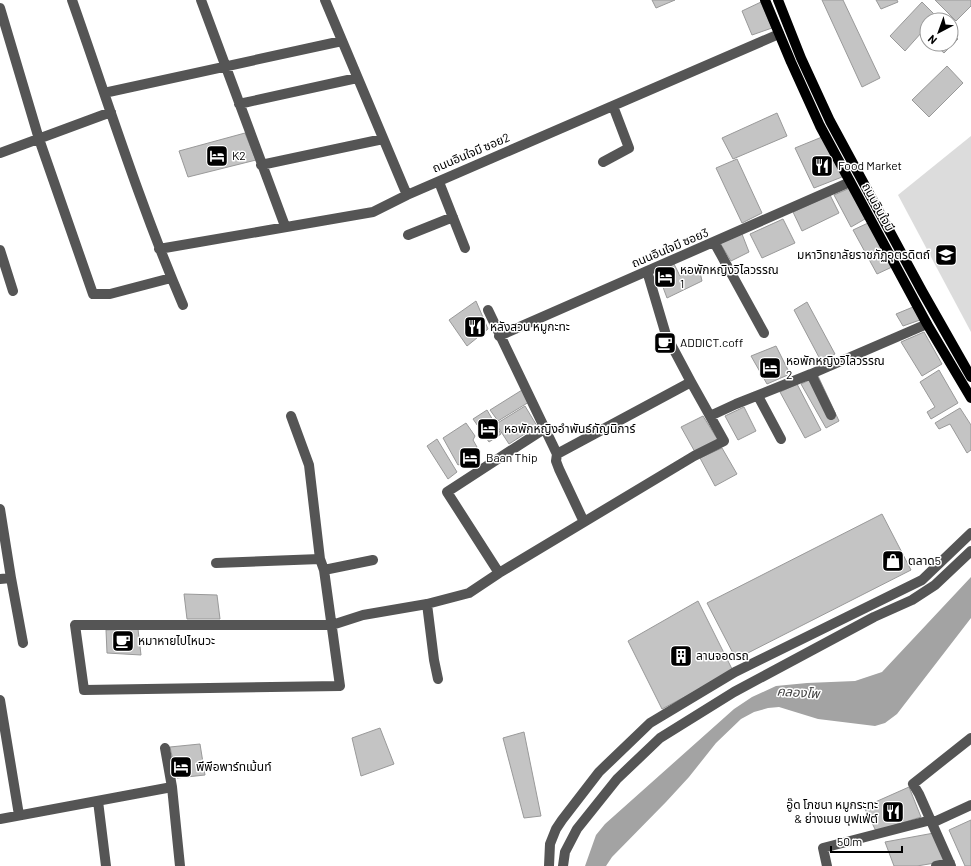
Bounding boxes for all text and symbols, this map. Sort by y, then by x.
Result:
north arrow [919,12,959,52]
text: N [925,33,939,47]
street label: ถนนอินใจมี ซอย2 [430,130,511,175]
hotel icon: K2 [204,143,230,169]
place label: K2 [232,148,246,162]
restaurant icon: Food Market [809,153,835,179]
place label: Food Market [838,158,902,172]
street label: ถนนอินใจมี [860,180,898,233]
street label: ถนนอินใจมี ซอย3 [629,225,710,270]
school or university icon: มหาวิทยาลัยราชภัฏอุตรดิตถ์ [933,242,959,268]
place label: มหาวิทยาลัยราชภัฏอุตรดิตถ์ [797,247,930,262]
place label: หอพักหญิงวิไลวรรณ 1 [680,262,779,290]
hotel icon: หอพักหญิงวิไลวรรณ 1 [652,264,678,290]
restaurant icon: หลังสวน หมูกะทะ [462,314,488,340]
place label: หลังสวน หมูกะทะ [490,319,570,334]
cafe icon: ADDICT.coff [652,330,678,356]
place label: ADDICT.coff [680,335,743,349]
place label: หอพักหญิงวิไลวรรณ 2 [786,353,885,381]
hotel icon: หอพักหญิงวิไลวรรณ 2 [757,355,783,381]
hotel icon: หอพักหญิงอำพันธ์กัญนิการ์ [475,416,501,442]
place label: หอพักหญิงอำพันธ์กัญนิการ์ [504,421,636,435]
hotel icon: Baan Thip [457,445,483,471]
place label: Baan Thip [486,450,538,464]
shop icon: ตลาด5 [880,548,906,574]
place label: ตลาด5 [908,553,941,567]
cafe icon: หมาหายไปไหนวะ [110,628,136,654]
place label: หมาหายไปไหนวะ [138,633,215,647]
building icon: ลานจอดรถ [668,643,694,669]
place label: ลานจอดรถ [696,648,749,662]
water label: คลองโพ [776,683,822,702]
hotel icon: พีพีอพาร์ทเม้นท์ [168,754,194,780]
place label: พีพีอพาร์ทเม้นท์ [196,759,272,773]
place label: อู๊ด โภชนา หมูกระทะ & ย่างเนย บุฟเฟ่ต์ [786,797,878,826]
restaurant icon: อู๊ด โภชนา หมูกระทะ & ย่างเนย บุฟเฟ่ต์ [880,799,906,825]
scale bar [831,828,902,854]
text: 50 m [837,834,862,848]

